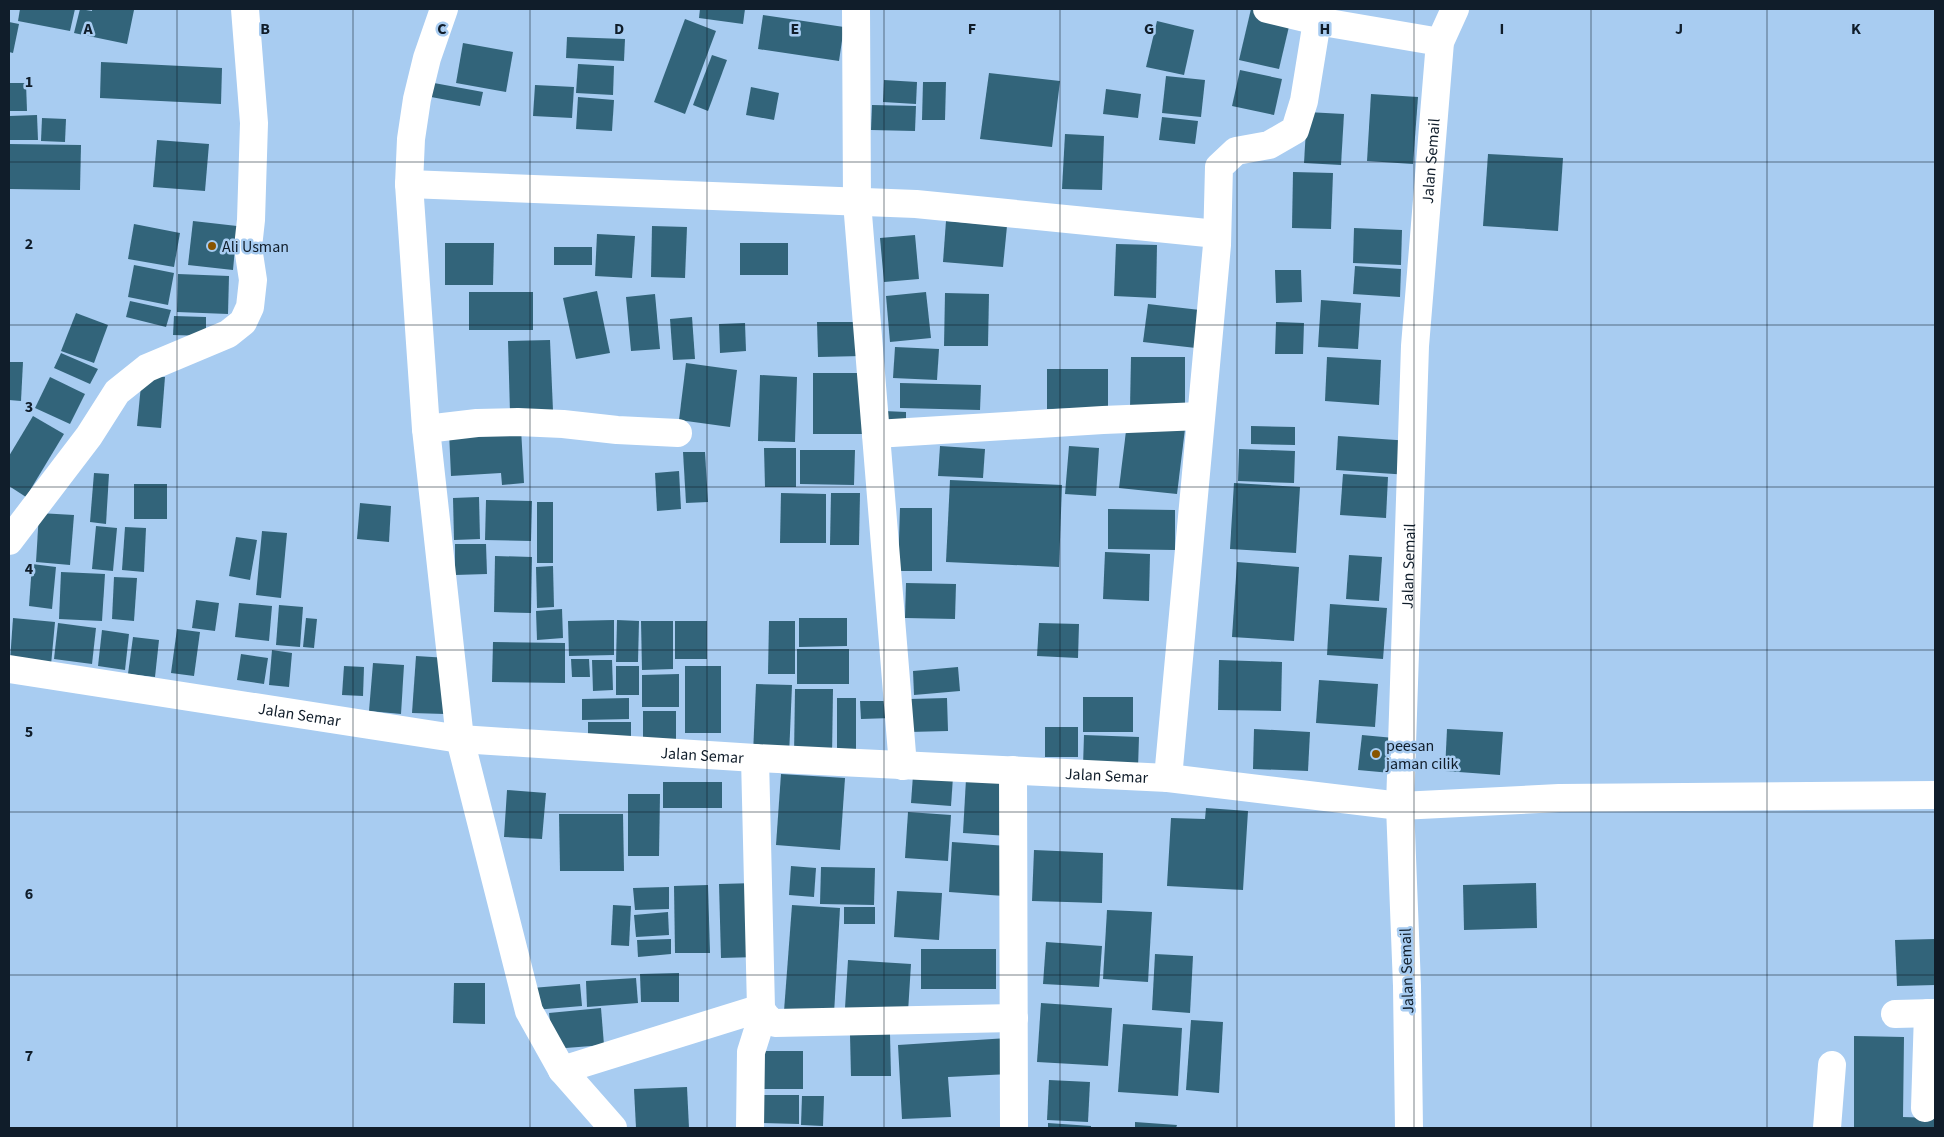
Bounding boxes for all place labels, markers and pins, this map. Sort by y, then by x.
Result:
place label: Ali Usman [222,236,289,258]
marker: Ali Usman [206,240,218,252]
place label: peesan jaman cilik [1385,735,1459,775]
marker: peesan jaman cilik [1370,748,1382,760]

